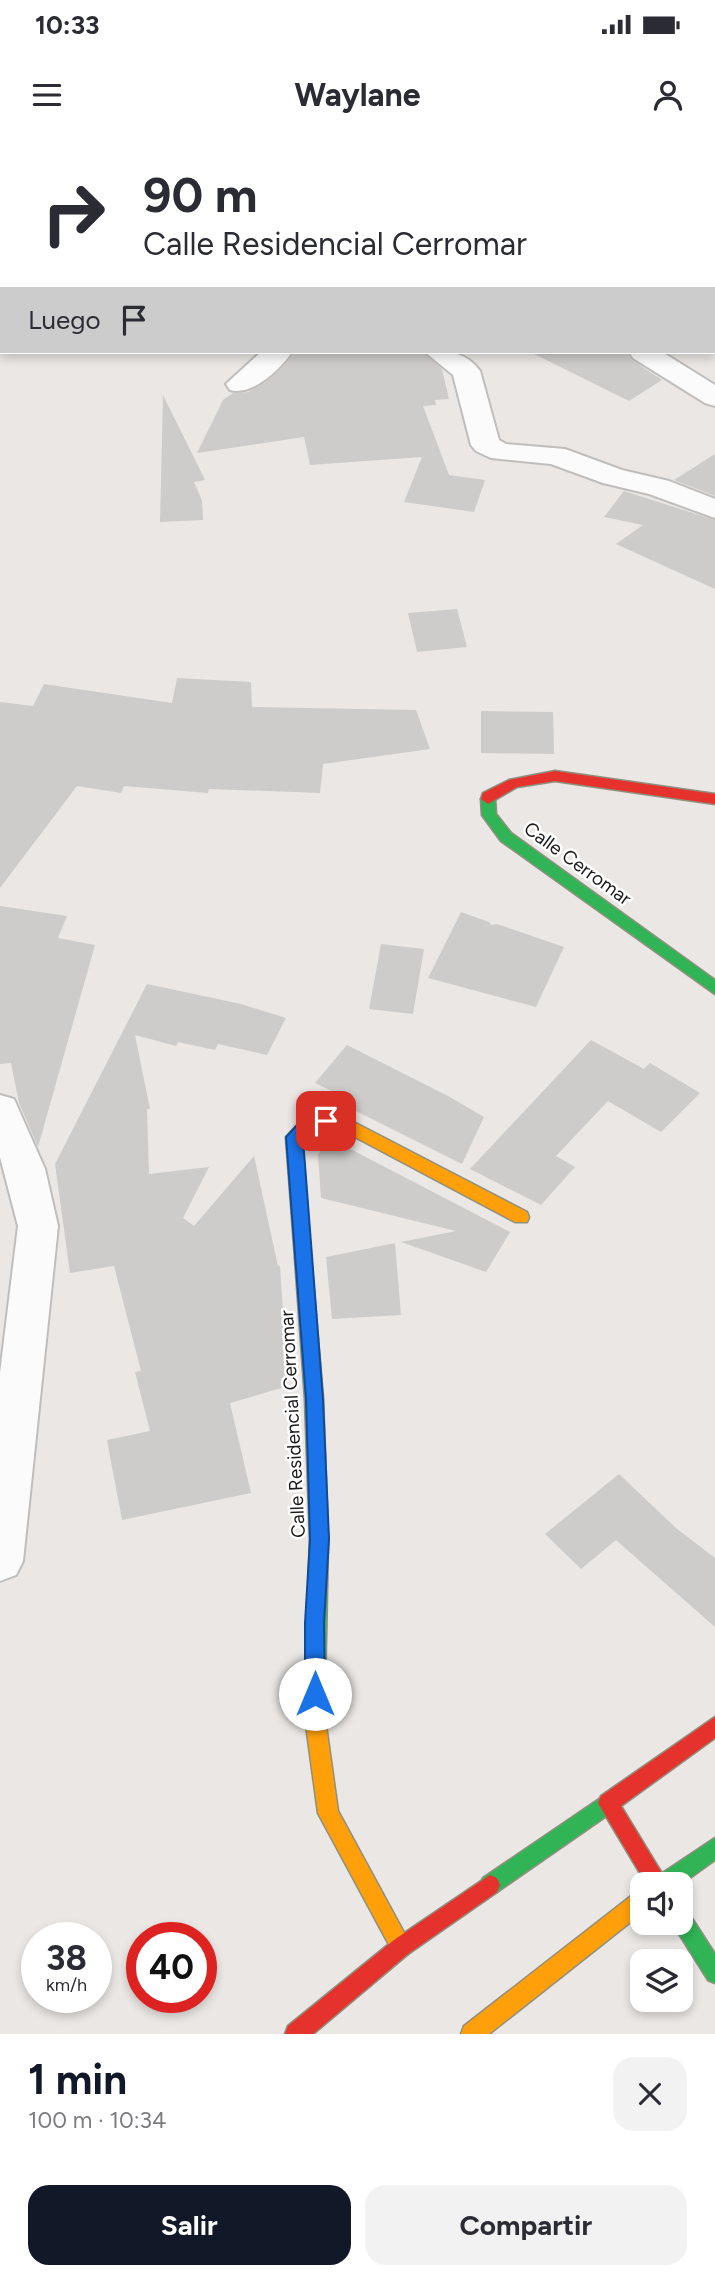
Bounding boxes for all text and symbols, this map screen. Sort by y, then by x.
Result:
text: 10:33 [35,9,100,41]
icon: menu [28,76,66,114]
text: Waylane [294,76,421,114]
icon: person [649,76,687,114]
text: 90 m [143,165,258,224]
icon: right [28,168,119,259]
text: Calle Residencial Cerromar [143,225,527,263]
icon: arrive [115,301,153,339]
text: Luego [28,304,101,336]
street label: Calle Cerromar [520,817,636,910]
pin [296,1091,356,1151]
icon: arrive [307,1102,345,1140]
street label: Calle Residencial Cerromar [275,1309,310,1538]
position arrow [278,1657,352,1731]
map controls [630,1872,693,2012]
button: sound [630,1872,693,1935]
speed limit sign: 40 [126,1922,217,2013]
text: 38 [46,1937,87,1979]
button: layers [630,1949,693,2012]
text: km/h [46,1974,87,1996]
text: 1 min [28,2054,127,2105]
button: close [613,2057,687,2131]
text: 100 m · 10:34 [28,2106,166,2134]
button: Salir [28,2185,351,2265]
button: Compartir [365,2185,687,2265]

